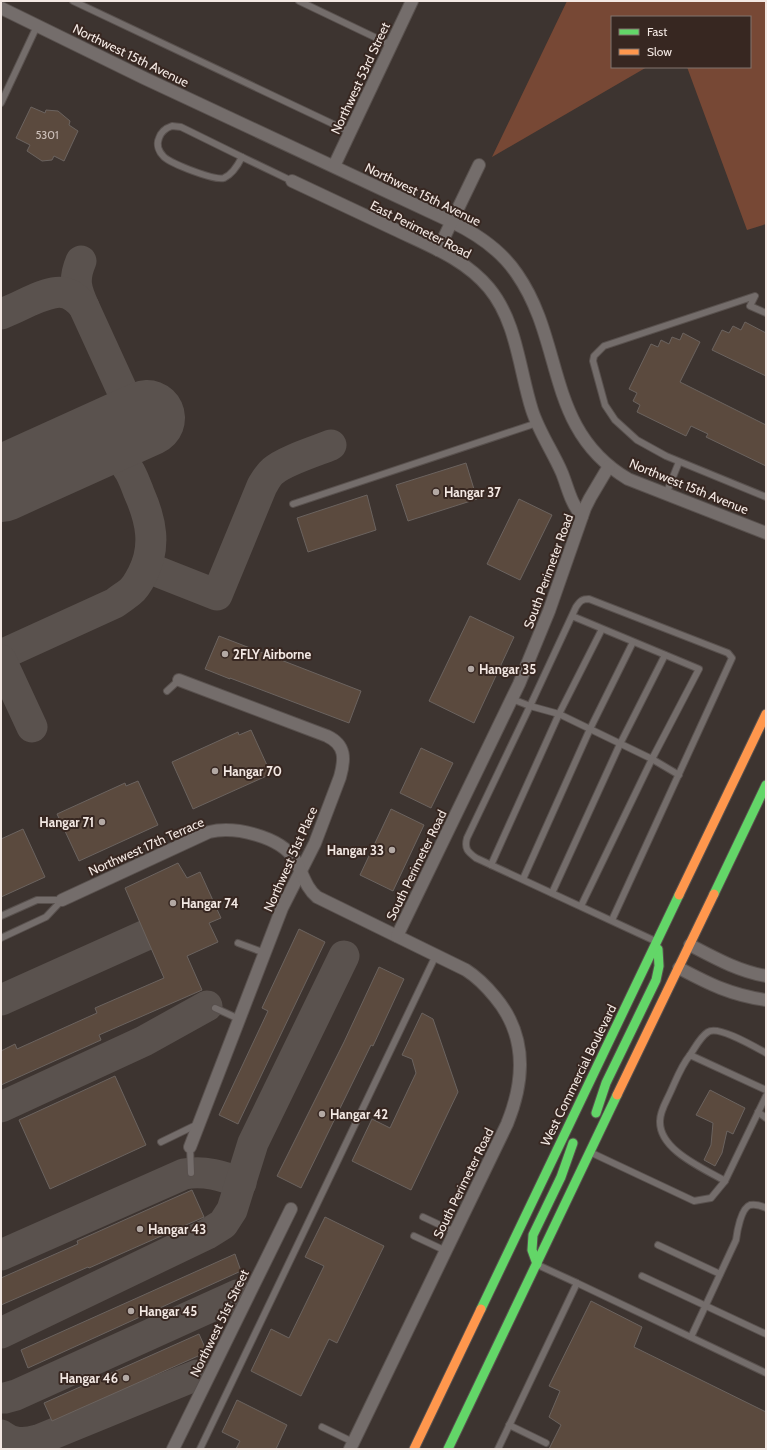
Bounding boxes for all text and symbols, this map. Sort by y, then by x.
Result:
legend [611,16,751,68]
street label: Northwest 53rd Street [327,19,393,137]
street label: Northwest 15th Avenue [70,20,192,90]
text: Fast [647,24,667,39]
text: Slow [647,44,672,59]
house number: 5301 [35,128,59,142]
street label: Northwest 15th Avenue [362,159,484,229]
street label: East Perimeter Road [368,197,474,261]
street label: Northwest 15th Avenue [627,455,751,517]
place label: Hangar 37 [444,484,501,500]
marker: Hangar 37 [431,487,441,497]
street label: South Perimeter Road [520,511,576,631]
place label: 2FLY Airborne [233,646,312,662]
marker: 2FLY Airborne [220,649,230,659]
place label: Hangar 35 [479,661,536,677]
marker: Hangar 35 [466,664,476,674]
place label: Hangar 70 [223,763,282,779]
marker: Hangar 70 [210,766,220,776]
street label: Northwest 51st Place [260,804,320,914]
street label: South Perimeter Road [382,807,450,923]
street label: Northwest 17th Terrace [86,813,207,879]
place label: Hangar 71 [39,814,94,830]
marker: Hangar 71 [97,817,107,827]
place label: Hangar 33 [327,842,384,858]
marker: Hangar 33 [387,845,397,855]
place label: Hangar 74 [181,895,239,911]
marker: Hangar 74 [168,898,178,908]
street label: West Commercial Boulevard [537,1002,619,1148]
place label: Hangar 42 [330,1106,388,1122]
marker: Hangar 42 [317,1109,327,1119]
street label: South Perimeter Road [429,1125,497,1241]
place label: Hangar 43 [148,1221,206,1237]
marker: Hangar 43 [135,1224,145,1234]
street label: Northwest 51st Street [186,1266,252,1379]
place label: Hangar 45 [139,1303,197,1319]
marker: Hangar 45 [126,1306,136,1316]
place label: Hangar 46 [59,1370,118,1386]
marker: Hangar 46 [121,1373,131,1383]

